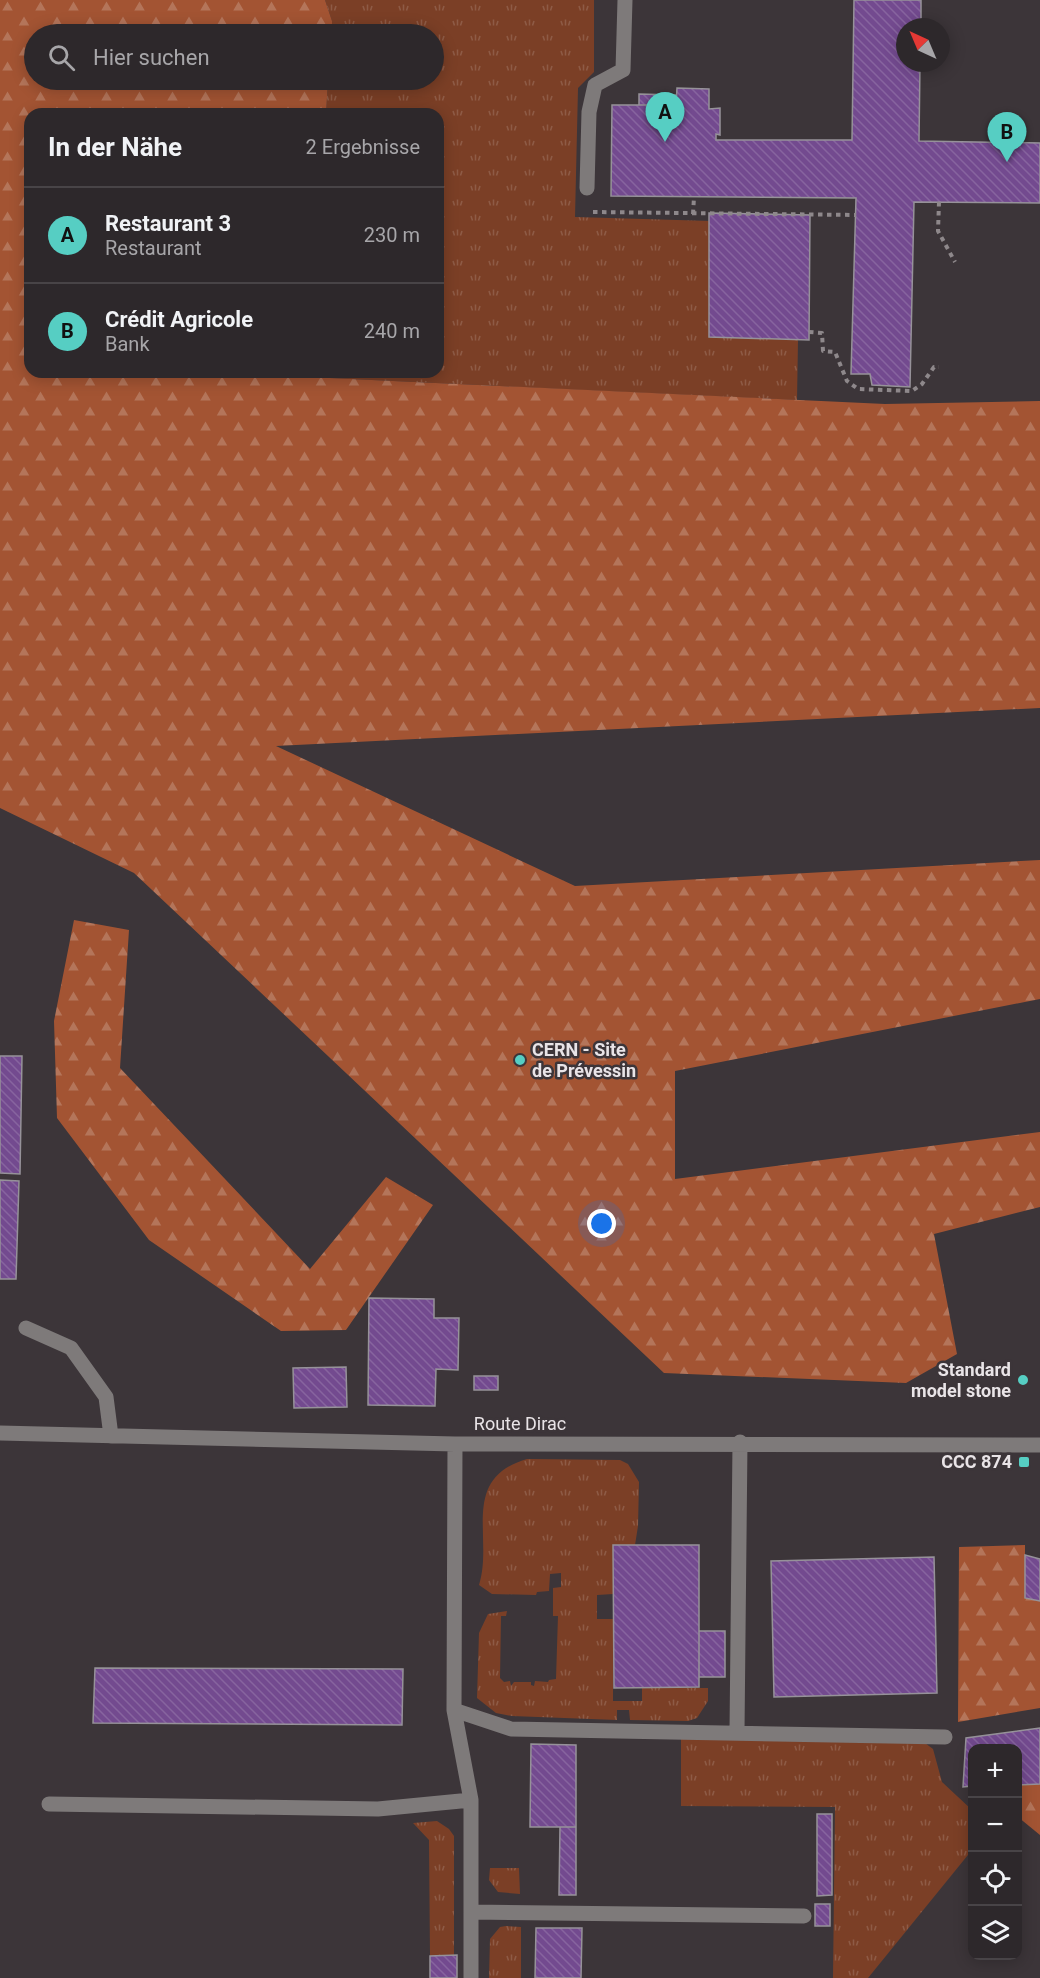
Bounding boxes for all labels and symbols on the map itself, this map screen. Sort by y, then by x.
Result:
north arrow [896,18,950,72]
pin: A [646,92,684,142]
pin: B [988,112,1026,162]
place label: CERN - Site de Prévessin [532,1039,636,1081]
marker: CERN - Site de Prévessin [513,1053,527,1067]
your location [587,1209,616,1238]
place label: Standard model stone [911,1359,1011,1401]
marker: Standard model stone [1016,1373,1030,1387]
street label: Route Dirac [474,1413,566,1434]
place label: CCC 874 [941,1451,1012,1472]
marker: CCC 874 [1017,1455,1031,1469]

